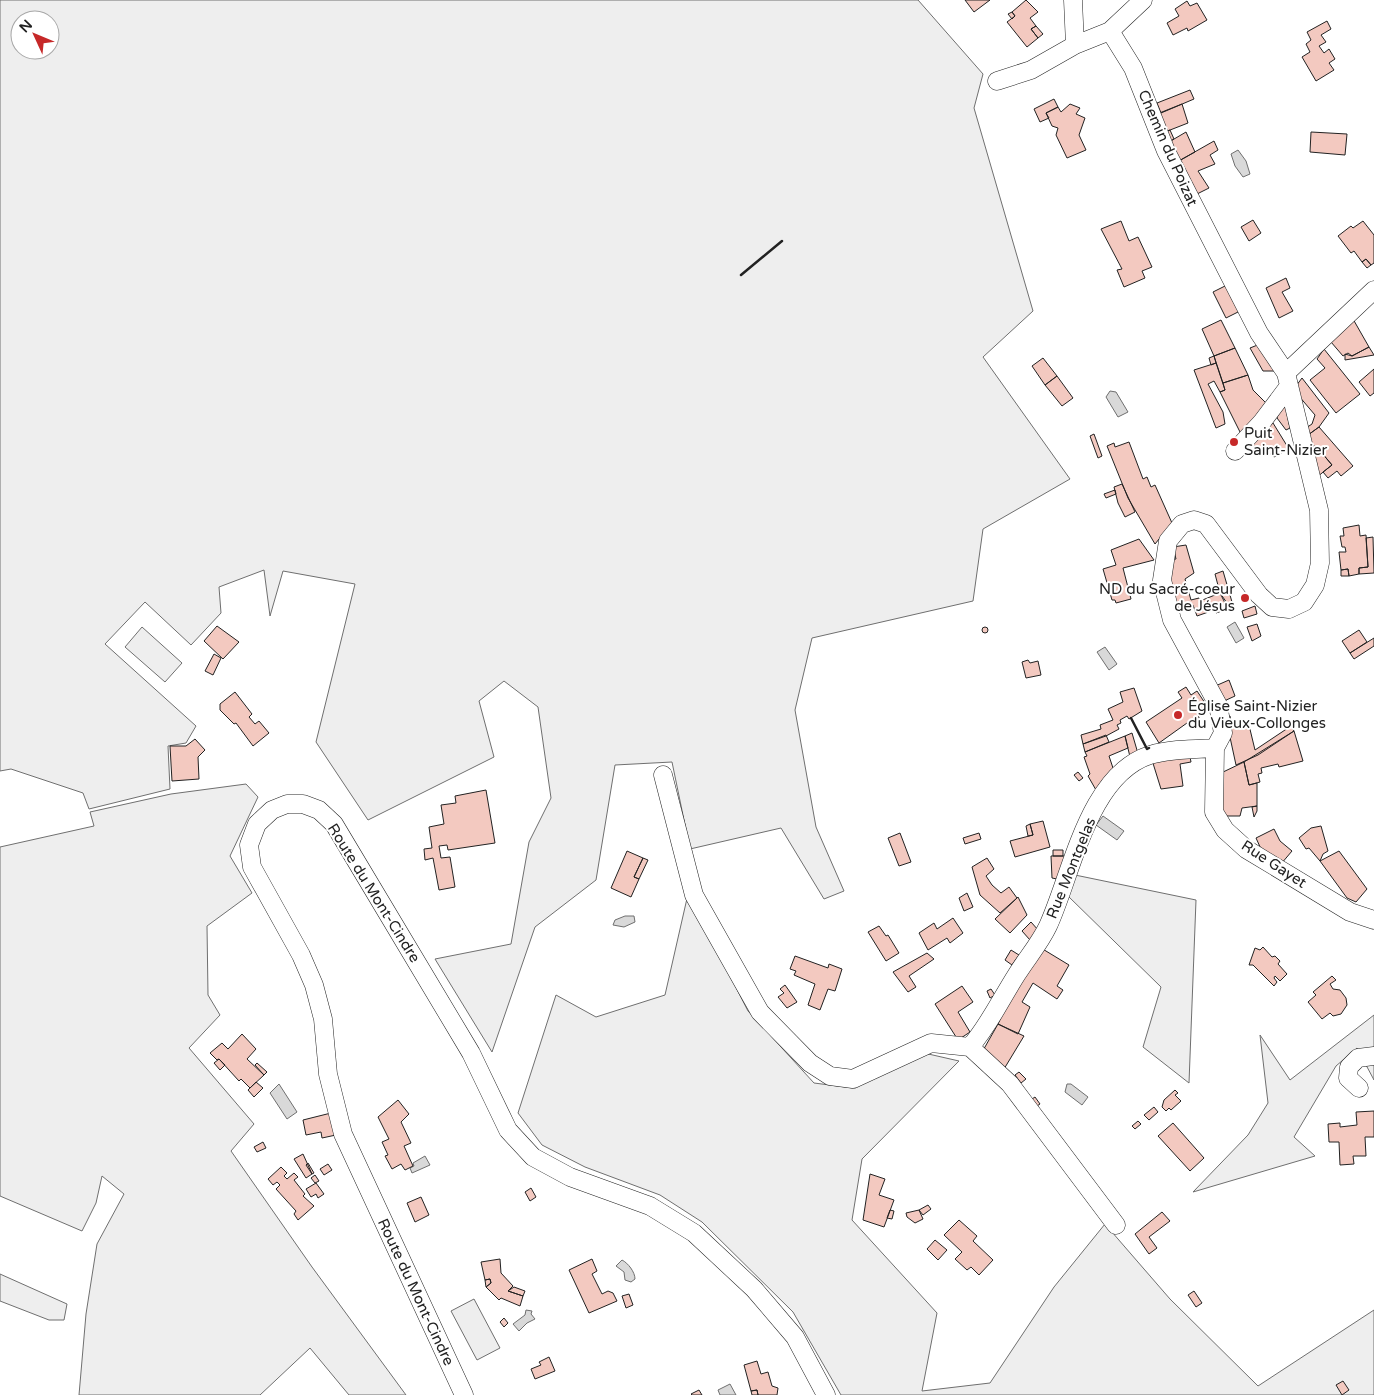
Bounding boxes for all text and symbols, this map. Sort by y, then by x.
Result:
north arrow [10,10,60,60]
text: N [16,16,36,36]
street label: Chemin du Poizat [1134,87,1202,209]
place label: Puit Saint-Nizier [1244,424,1328,459]
marker: Puit Saint-Nizier [1228,436,1240,448]
place label: ND du Sacré-coeur de Jésus [1099,580,1235,615]
marker: ND du Sacré-coeur de Jésus [1239,592,1251,604]
place label: Église Saint-Nizier du Vieux-Collonges [1188,697,1326,732]
marker: Église Saint-Nizier du Vieux-Collonges [1172,709,1184,721]
street label: Rue Montgelas [1043,815,1099,921]
street label: Route du Mont-Cindre [324,820,424,966]
street label: Rue Gayet [1238,836,1310,892]
street label: Route du Mont-Cindre [374,1215,458,1369]

